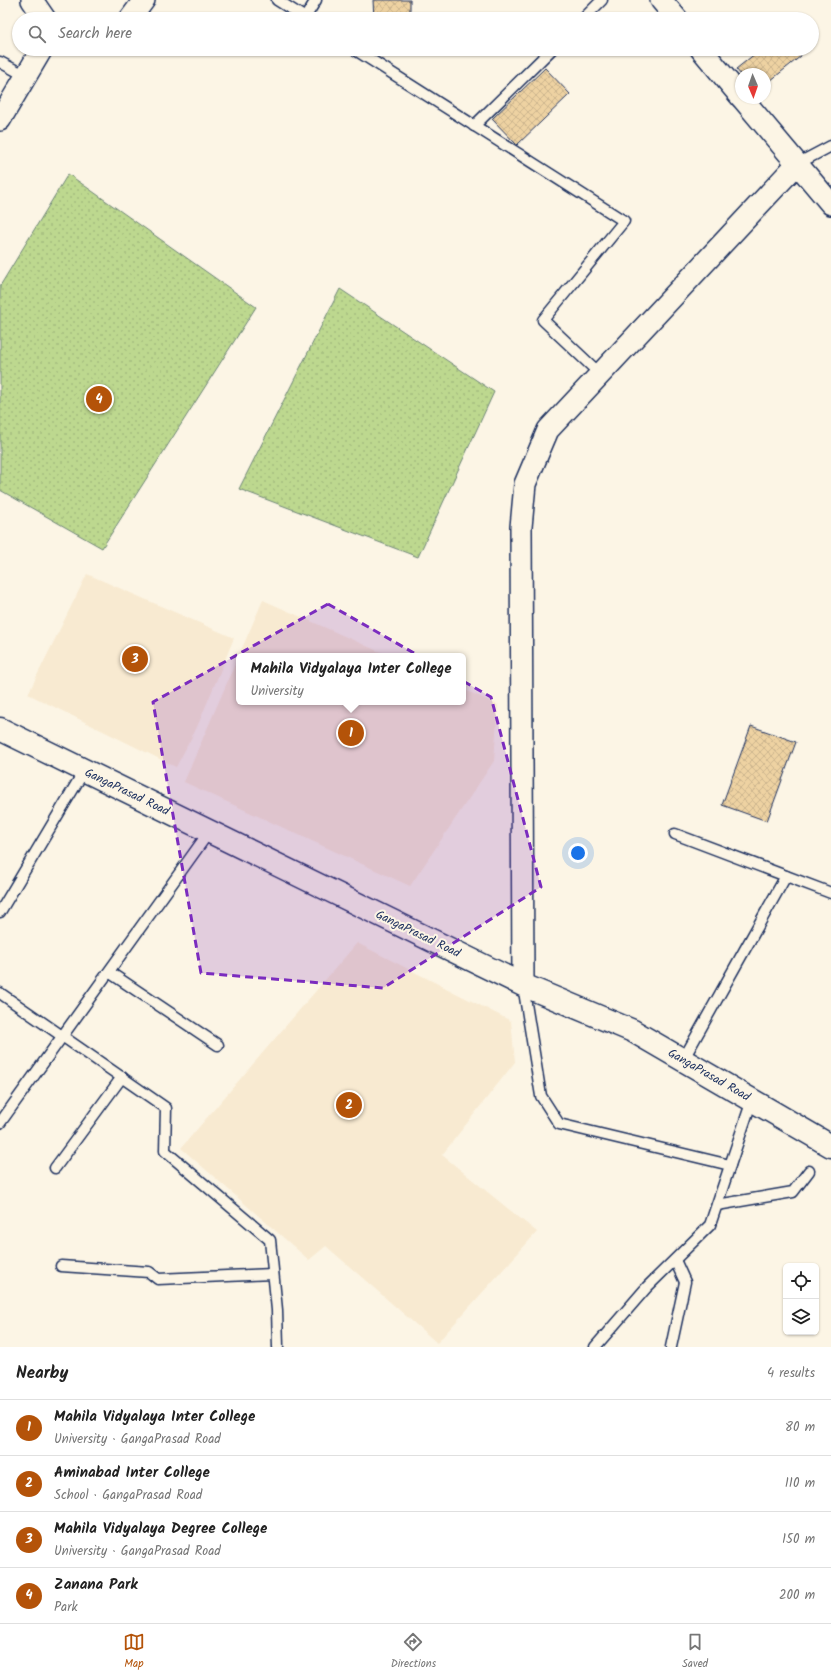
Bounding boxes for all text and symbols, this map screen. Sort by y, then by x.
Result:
search box [12,12,819,56]
text: Search here [58,22,132,46]
icon: search [26,23,48,45]
north arrow [735,68,771,104]
pin: 4 [86,384,112,414]
pin: 3 [122,644,148,674]
popup [236,653,466,705]
text: Mahila Vidyalaya Inter College [250,657,452,681]
text: University [250,681,304,702]
pin: 1 [338,718,364,748]
street label: GangaPrasad Road [81,763,174,821]
your location [568,843,588,863]
street label: GangaPrasad Road [372,905,465,963]
street label: GangaPrasad Road [664,1044,755,1107]
pin: 2 [336,1090,362,1120]
map controls [783,1263,819,1335]
button: locate [783,1263,819,1299]
button: layers [783,1299,819,1335]
text: Nearby [16,1360,68,1387]
text: 4 results [767,1363,815,1384]
text: Mahila Vidyalaya Inter College [54,1405,255,1429]
text: 1 [27,1417,31,1438]
text: 80 m [785,1417,815,1438]
text: University · GangaPrasad Road [54,1429,221,1450]
text: Aminabad Inter College [54,1461,210,1485]
text: 2 [25,1473,33,1494]
text: 110 m [785,1473,815,1494]
text: School · GangaPrasad Road [54,1485,202,1506]
text: Mahila Vidyalaya Degree College [54,1517,267,1541]
text: 3 [25,1529,33,1550]
text: 150 m [782,1529,815,1550]
text: University · GangaPrasad Road [54,1541,221,1562]
text: Zanana Park [54,1573,138,1597]
text: 4 [25,1585,33,1606]
text: 200 m [779,1585,815,1606]
text: Park [54,1597,78,1618]
tab: Map [123,1631,145,1673]
tab: Directions [391,1631,436,1673]
tab: Saved [682,1631,708,1673]

